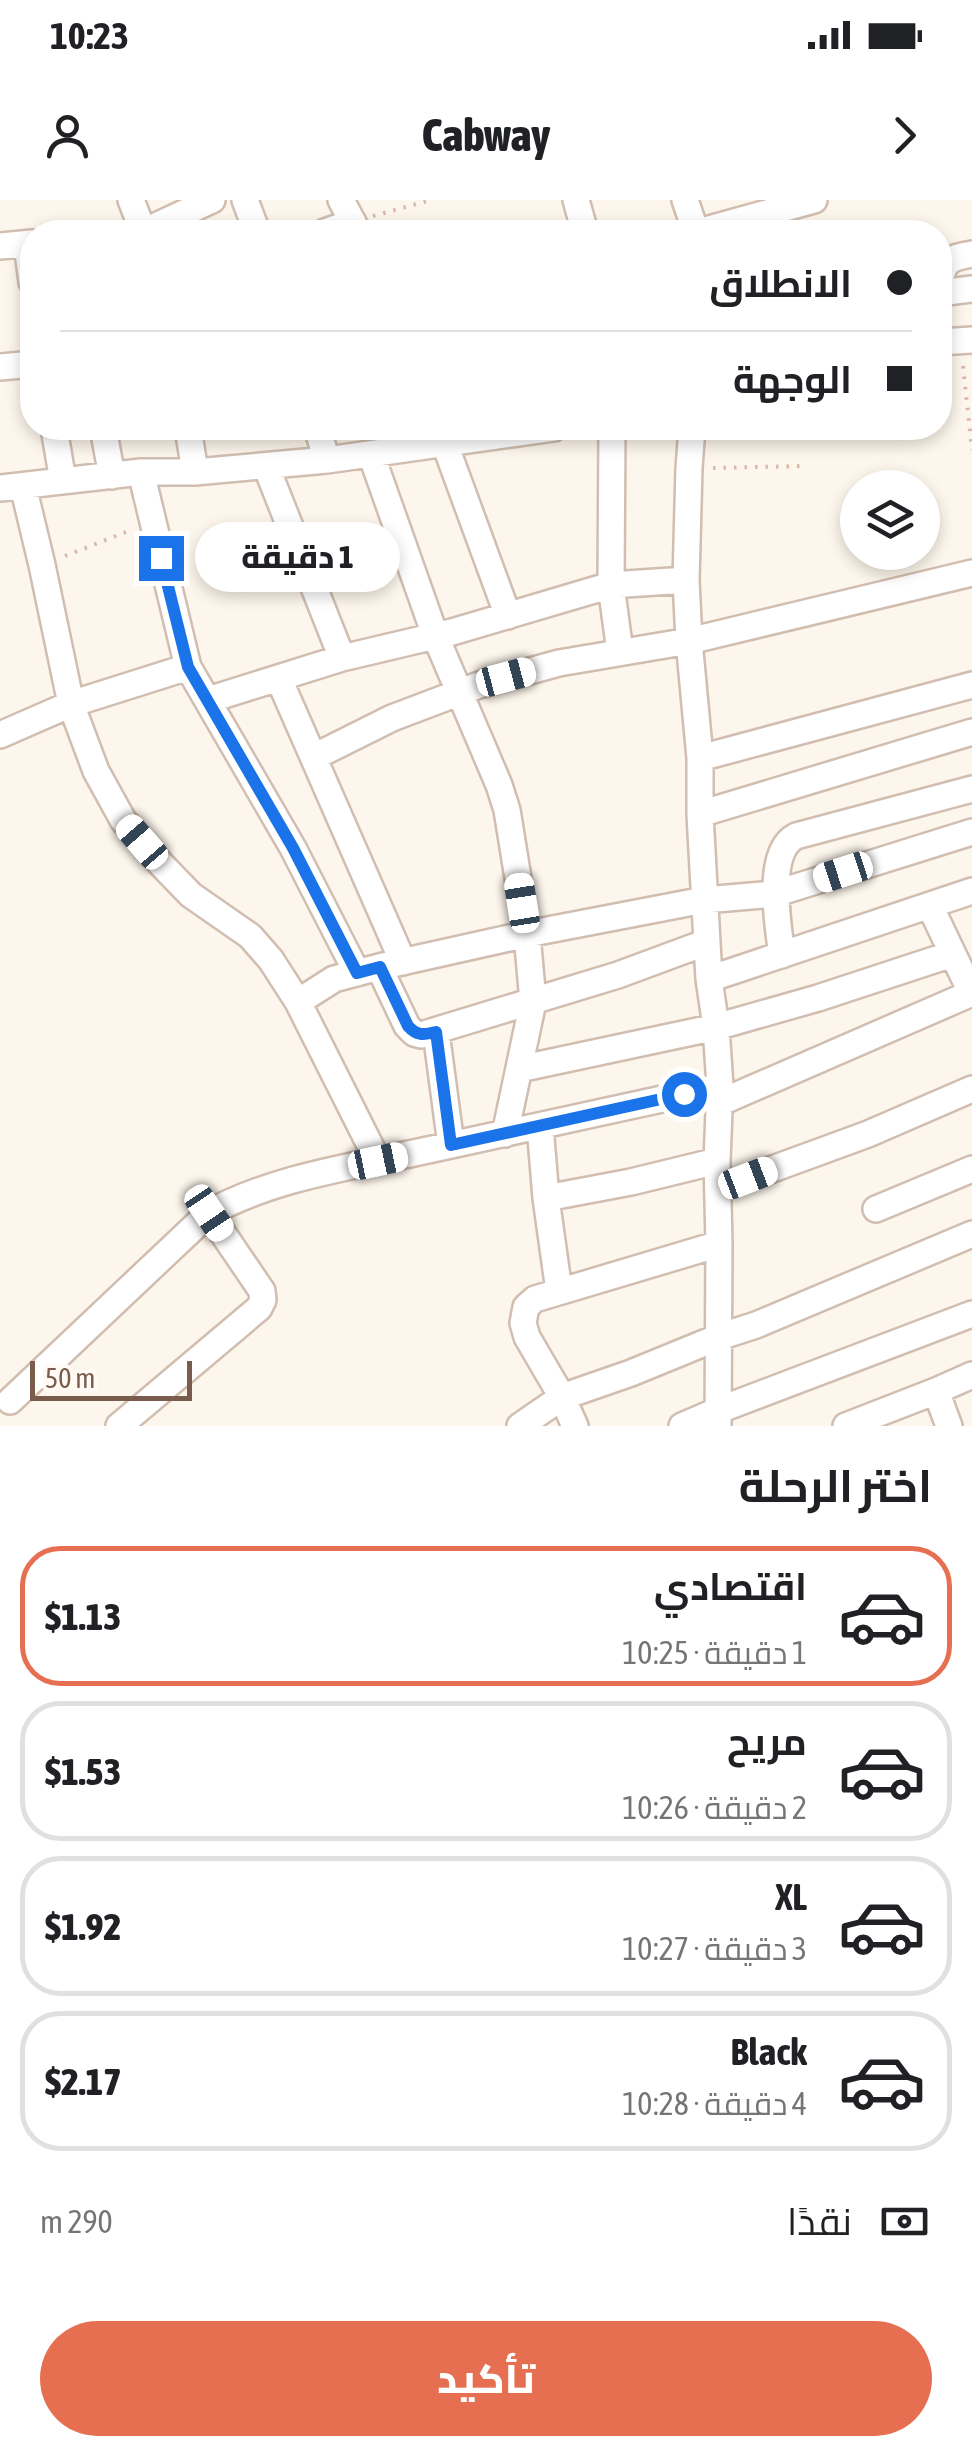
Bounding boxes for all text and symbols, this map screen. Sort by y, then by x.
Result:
text: 10:23 [50,14,129,57]
icon: person [40,108,95,163]
icon: forward [877,108,932,163]
text: Cabway [422,109,550,161]
text: الانطلاق [709,262,852,305]
text: الوجهة [733,358,852,401]
map controls [840,470,940,570]
button: layers [840,470,940,570]
callout: 1 دقيقة [196,523,401,593]
route end [139,536,184,581]
text: 1 دقيقة [241,538,354,575]
car [473,655,539,699]
car [111,810,173,874]
car [810,848,876,896]
car [502,871,542,935]
route start [662,1072,707,1117]
car [346,1140,410,1182]
car [715,1153,781,1203]
car [180,1180,238,1246]
scale bar [30,1356,192,1400]
text: 50 m [45,1362,95,1394]
text: اختر الرحلة [739,1460,932,1512]
text: اقتصادي [654,1565,807,1608]
icon: car [837,1571,927,1661]
text: $1.13 [45,1595,121,1638]
text: 1 دقيقة · 10:25 [622,1634,807,1671]
text: مريح [727,1720,807,1763]
icon: car [837,1726,927,1816]
text: $1.53 [45,1750,121,1793]
text: 2 دقيقة · 10:26 [622,1789,807,1826]
text: XL [775,1875,807,1918]
icon: car [837,1881,927,1971]
text: $1.92 [45,1905,121,1948]
text: 3 دقيقة · 10:27 [622,1930,807,1967]
text: Black [730,2030,807,2073]
icon: car [837,2036,927,2126]
text: $2.17 [45,2060,121,2103]
text: 4 دقيقة · 10:28 [622,2085,807,2122]
icon: cash [877,2194,932,2249]
text: نقدًا [787,2200,852,2243]
text: 290 m [40,2203,113,2240]
button: تأكيد [40,2321,932,2436]

